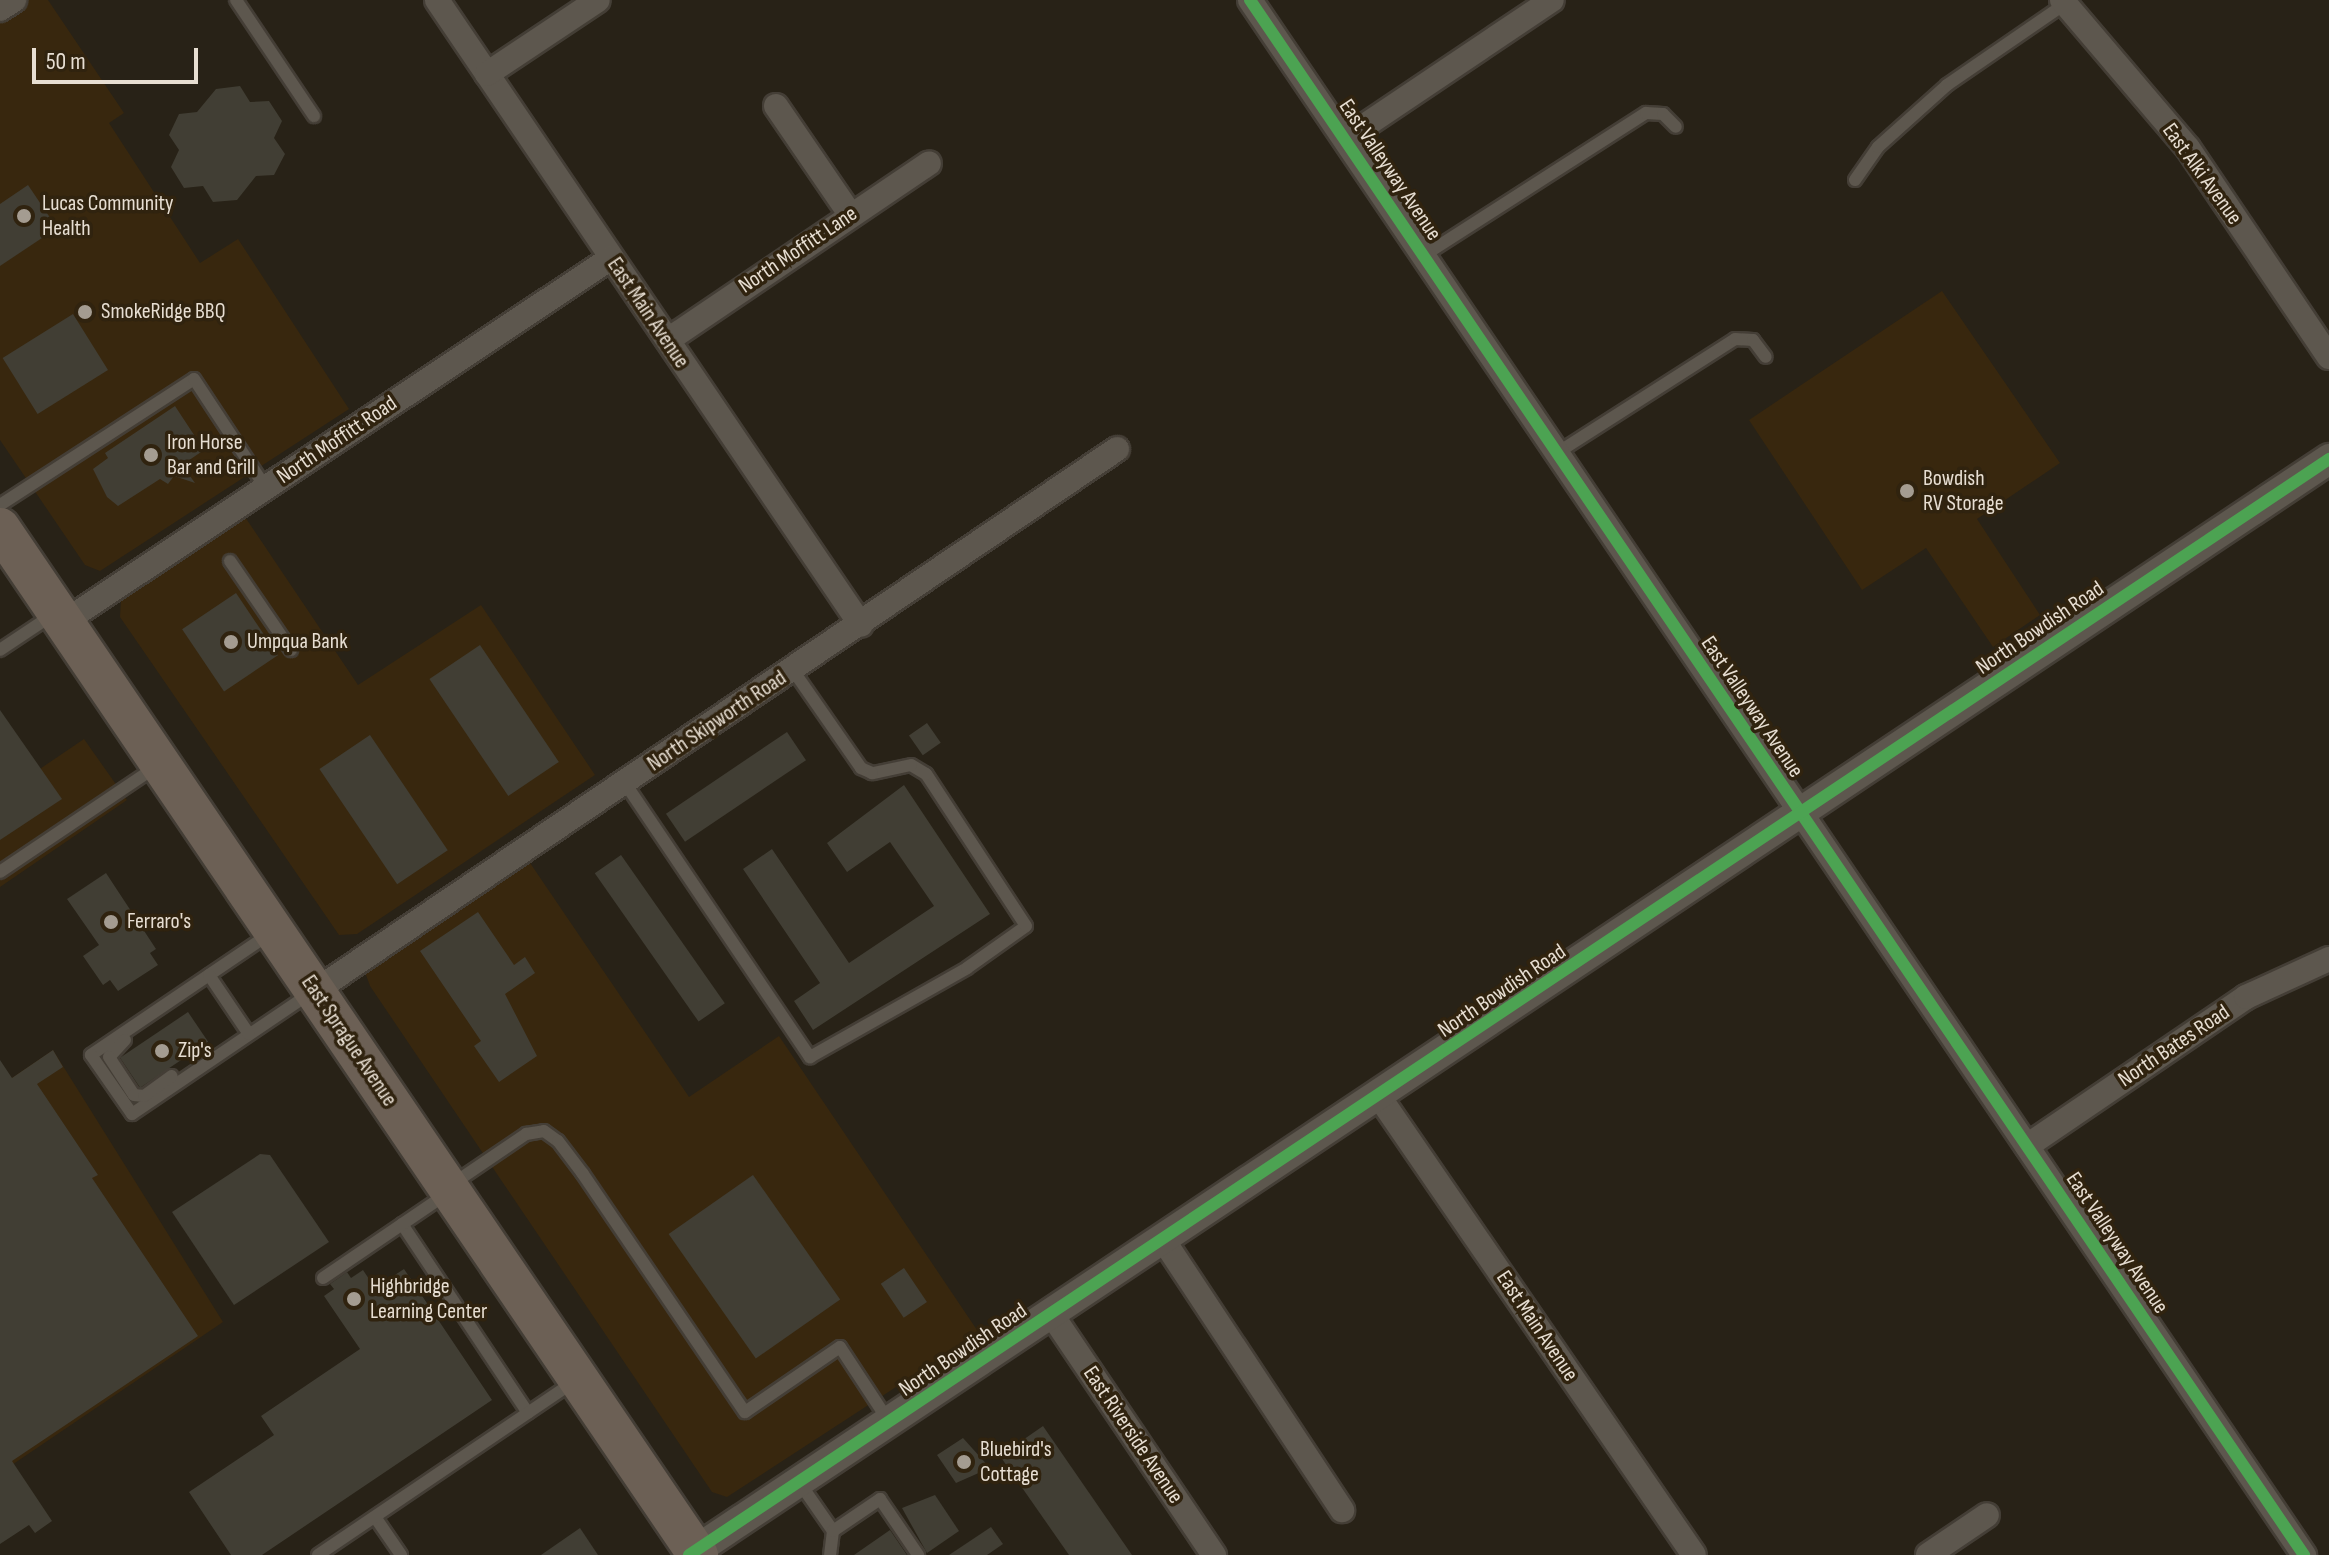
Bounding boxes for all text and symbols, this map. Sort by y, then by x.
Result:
scale bar [36,32,202,82]
text: 50 m [46,47,86,76]
street label: East Valleyway Avenue [1333,94,1447,246]
street label: East Alki Avenue [2156,118,2248,230]
place label: Lucas Community Health [42,190,174,242]
street label: North Moffitt Lane [734,201,862,299]
marker: Lucas Community Health [13,205,35,227]
street label: East Main Avenue [601,253,695,373]
place label: SmokeRidge BBQ [101,299,225,325]
marker: SmokeRidge BBQ [76,303,94,321]
street label: North Moffitt Road [272,390,402,490]
place label: Iron Horse Bar and Grill [167,429,255,480]
marker: Iron Horse Bar and Grill [142,446,160,464]
place label: Bowdish RV Storage [1923,465,2003,516]
marker: Bowdish RV Storage [1898,482,1916,500]
street label: North Bowdish Road [1971,576,2109,680]
place label: Umpqua Bank [247,629,348,655]
street label: East Valleyway Avenue [1695,631,1809,783]
marker: Umpqua Bank [222,633,240,651]
street label: North Skipworth Road [643,665,791,777]
place label: Ferraro's [127,909,191,935]
marker: Ferraro's [102,913,120,931]
street label: North Bowdish Road [1433,939,1571,1043]
street label: East Sprague Avenue [295,970,403,1112]
street label: North Bates Road [2113,999,2235,1093]
place label: Zip's [178,1038,212,1064]
marker: Zip's [153,1042,171,1060]
street label: East Valleyway Avenue [2060,1167,2174,1319]
street label: East Main Avenue [1490,1266,1584,1386]
place label: Highbridge Learning Center [370,1273,487,1324]
marker: Highbridge Learning Center [345,1290,363,1308]
street label: North Bowdish Road [894,1298,1032,1402]
street label: East Riverside Avenue [1077,1361,1189,1509]
place label: Bluebird's Cottage [980,1436,1052,1488]
marker: Bluebird's Cottage [955,1453,973,1471]

